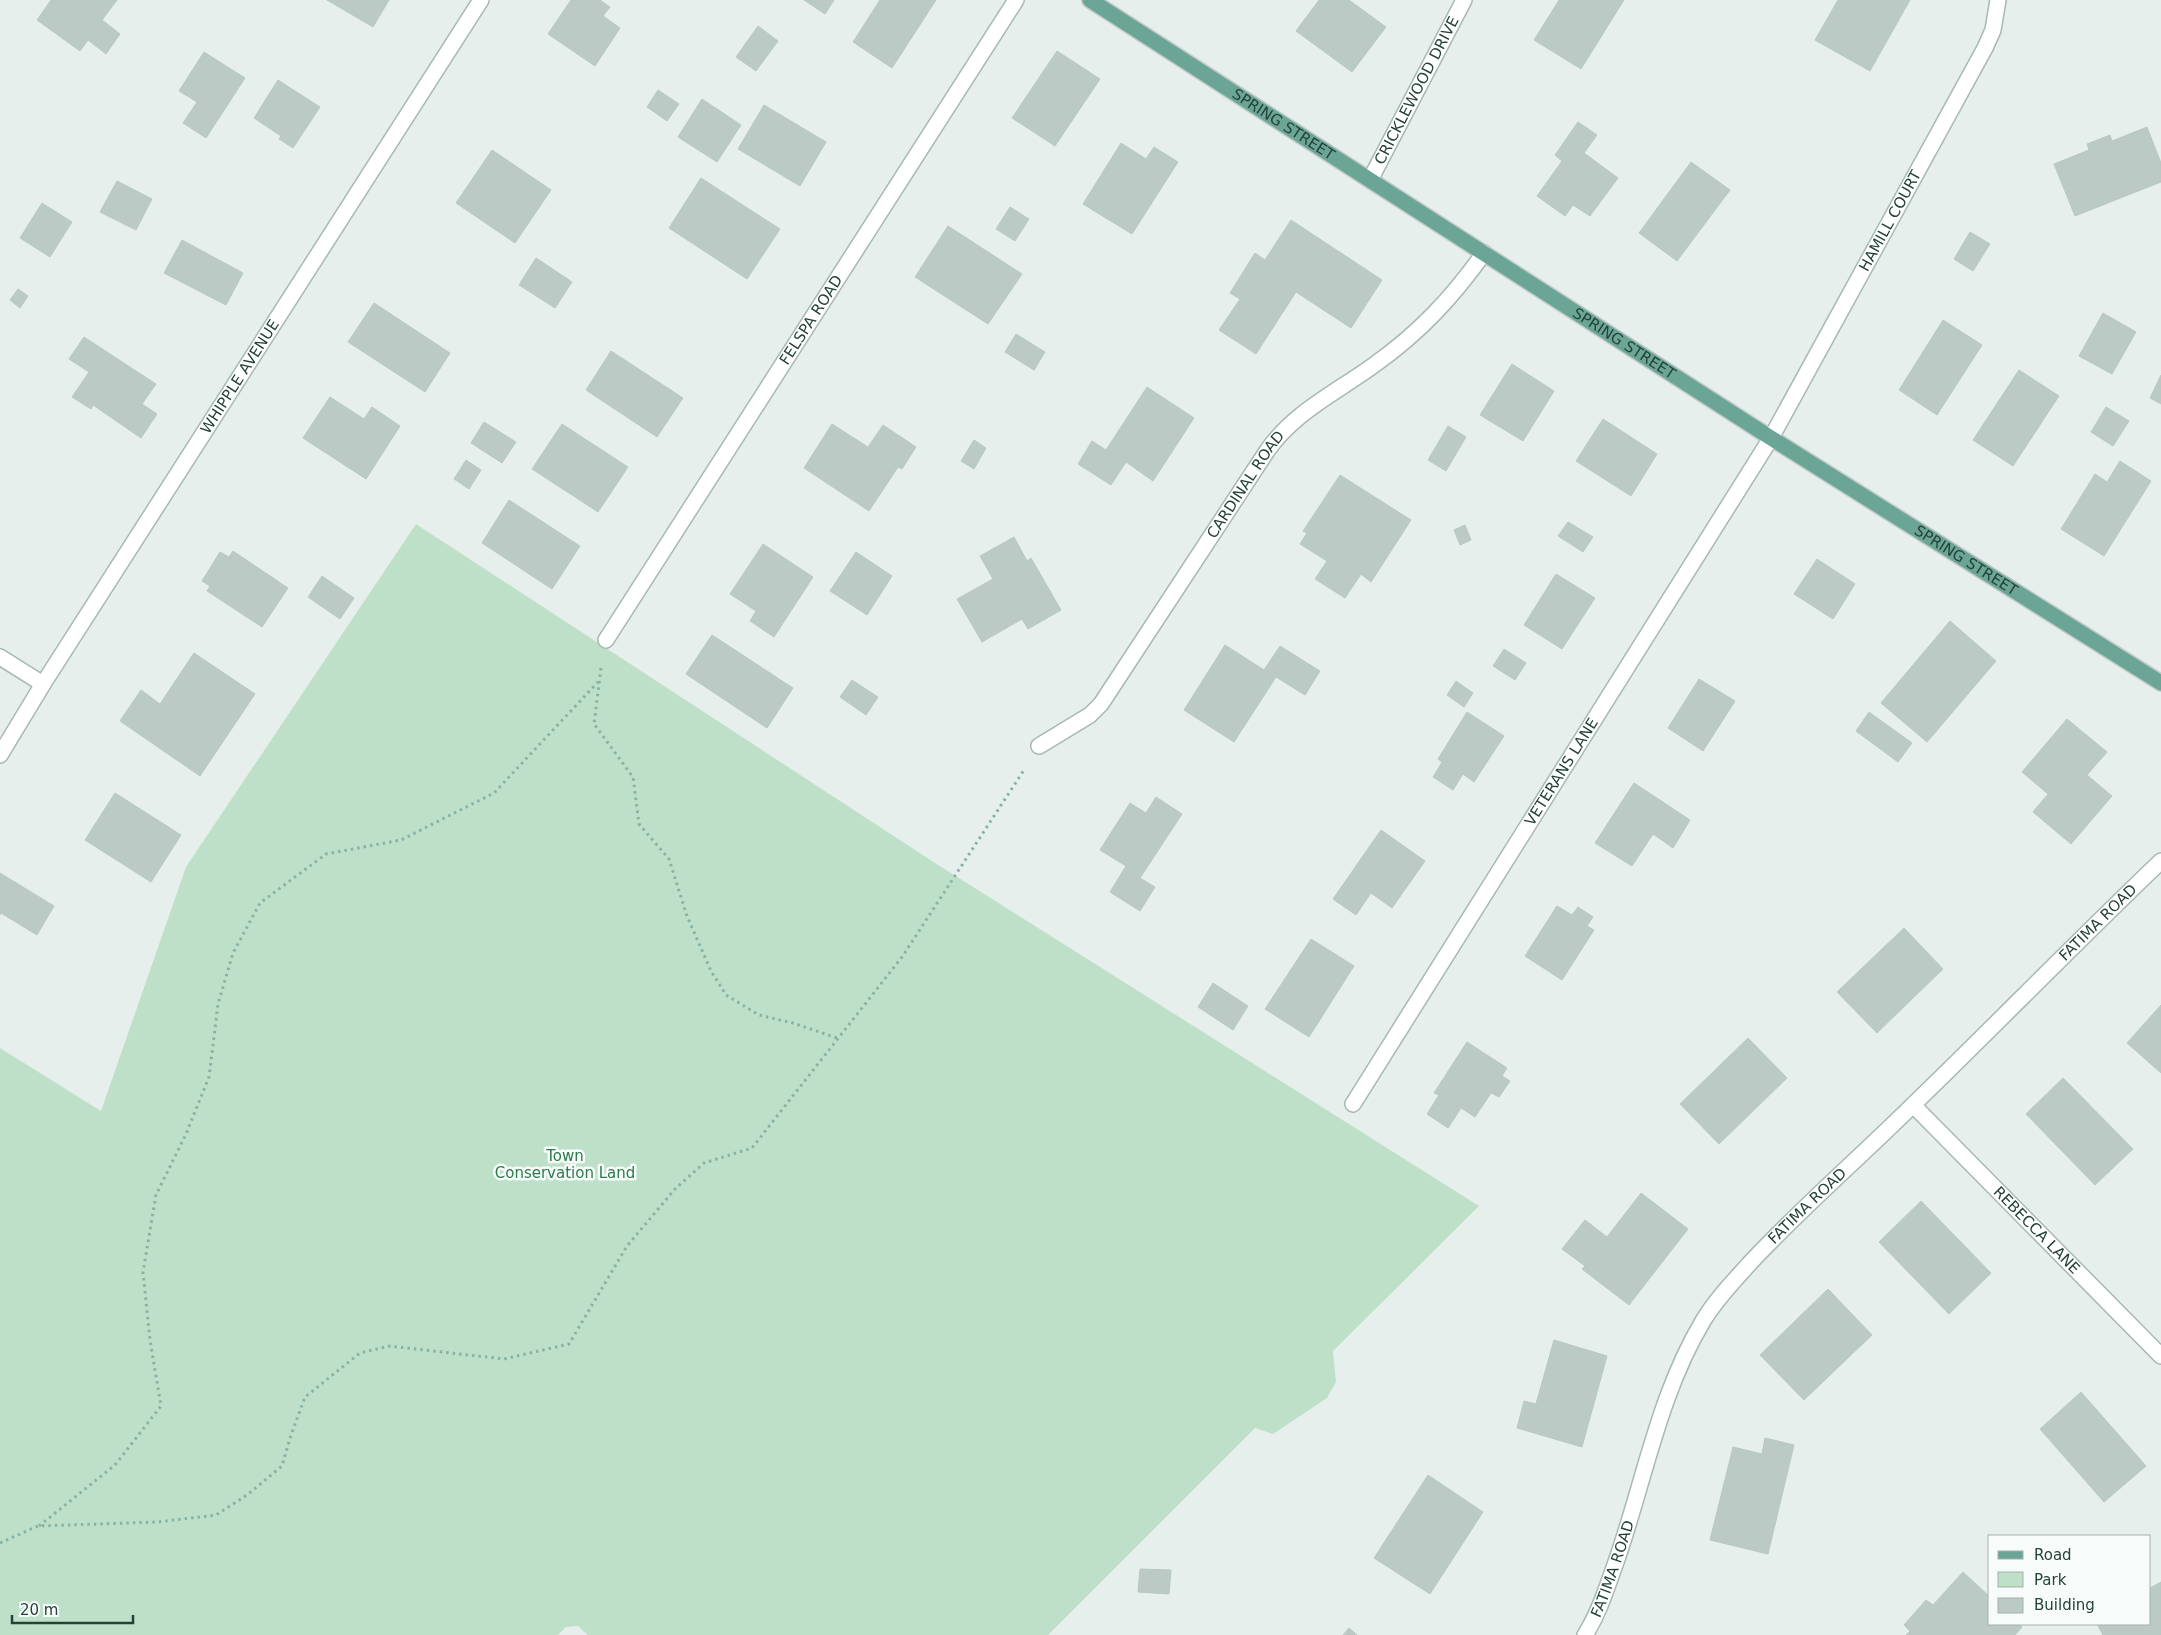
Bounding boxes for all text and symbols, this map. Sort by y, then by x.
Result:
street label: CRICKLEWOOD DRIVE [1371,13,1463,168]
street label: SPRING STREET [1229,85,1339,164]
street label: HAMILL COURT [1855,167,1925,274]
street label: FELSPA ROAD [776,272,846,368]
street label: SPRING STREET [1569,304,1679,384]
street label: WHIPPLE AVENUE [197,316,283,437]
street label: CARDINAL ROAD [1203,427,1288,542]
street label: SPRING STREET [1911,521,2022,600]
street label: VETERANS LANE [1521,715,1602,829]
street label: FATIMA ROAD [2055,880,2141,965]
park label: Town Conservation Land [495,1147,635,1182]
street label: FATIMA ROAD [1764,1164,1850,1248]
street label: REBECCA LANE [1990,1183,2084,1278]
street label: FATIMA ROAD [1587,1518,1638,1620]
legend [1988,1535,2151,1625]
text: Road [2034,1546,2072,1564]
text: Park [2034,1571,2067,1589]
scale bar [12,1592,134,1624]
text: Building [2034,1596,2095,1614]
text: 20 m [20,1601,58,1619]

